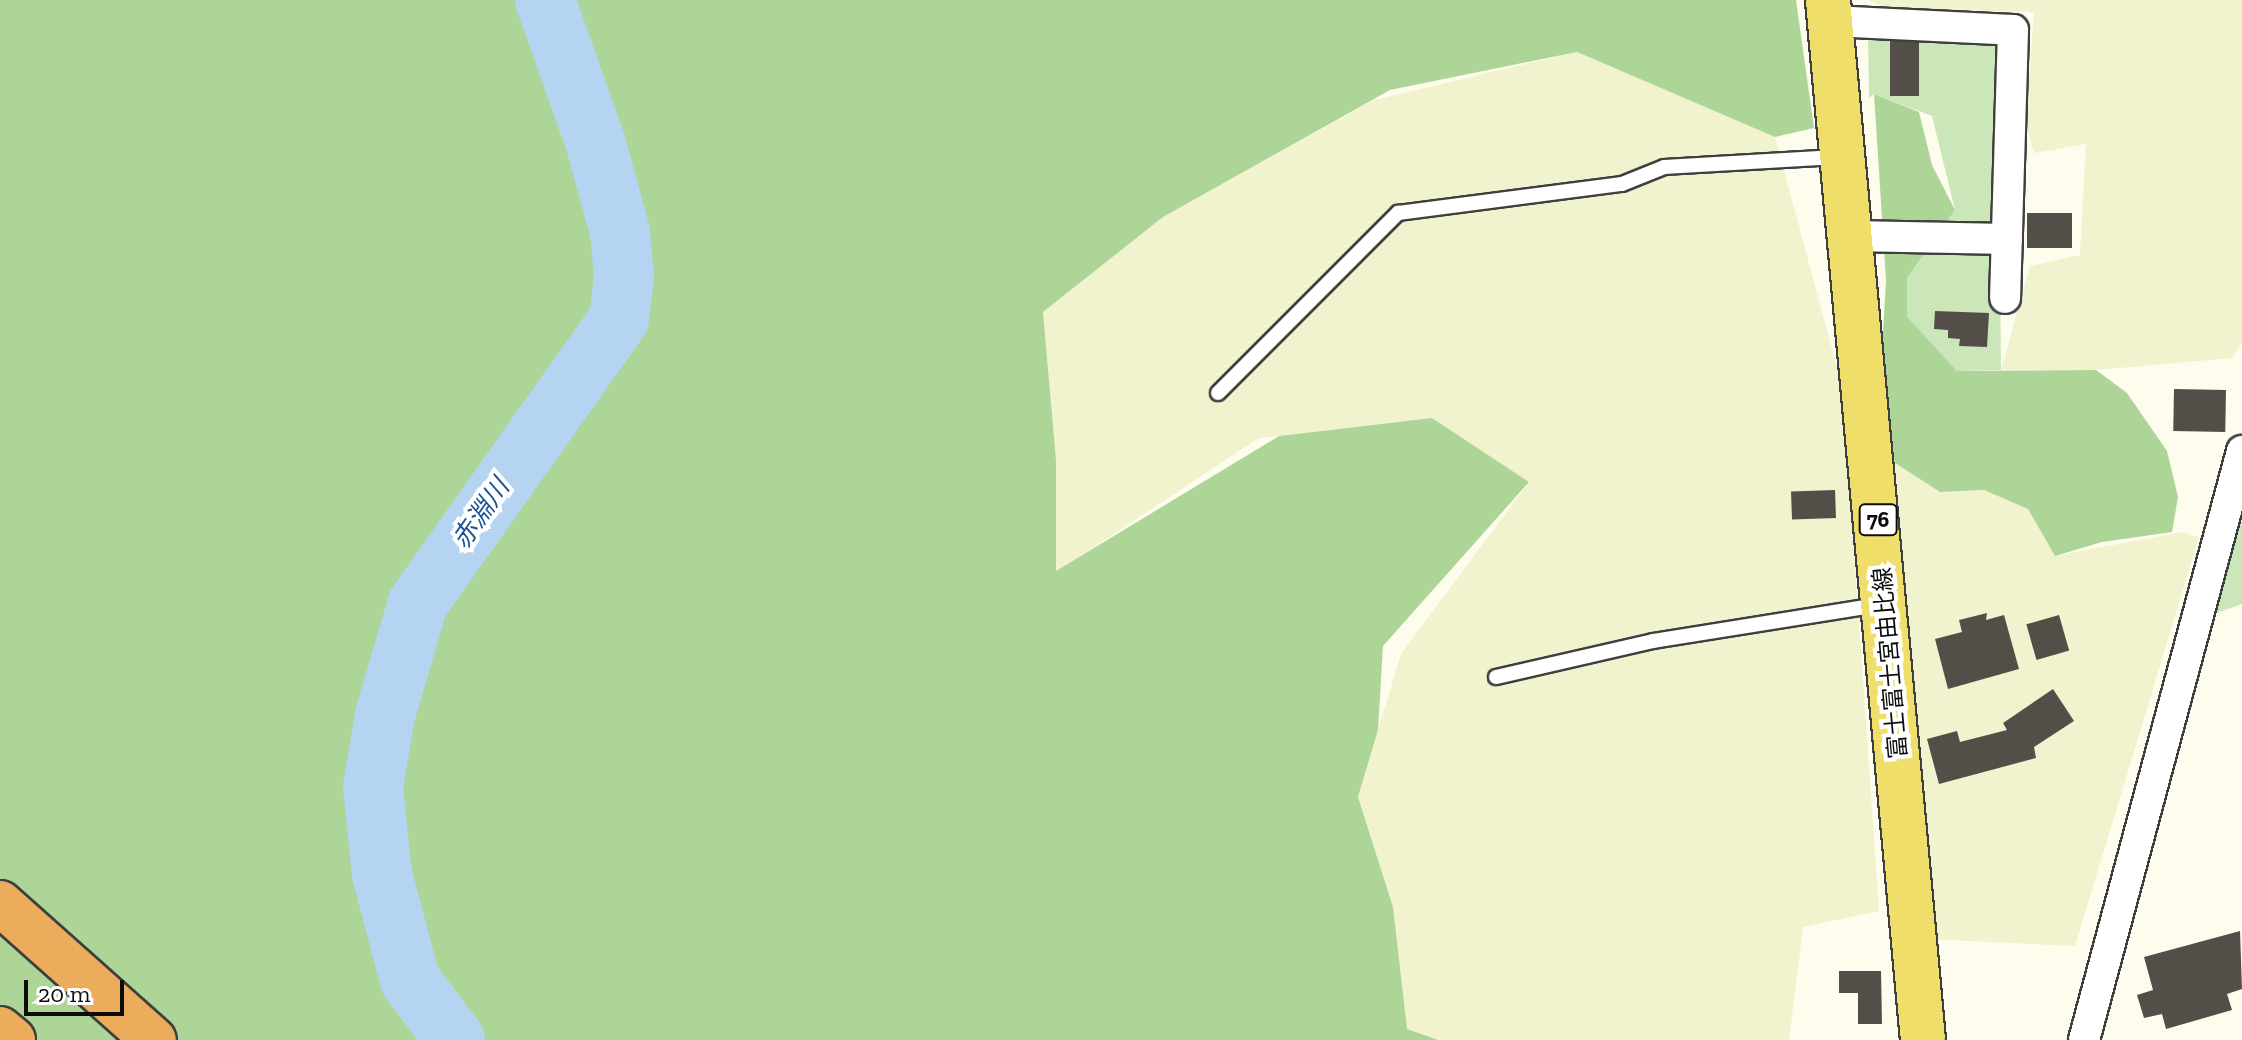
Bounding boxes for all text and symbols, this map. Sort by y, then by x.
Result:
water label: 赤淵川 [446,473,516,555]
road number: 76 [1858,502,1898,538]
street label: 富士富士宮由比線 [1867,566,1913,760]
scale bar [28,964,128,1014]
text: 20 m [38,979,90,1008]

